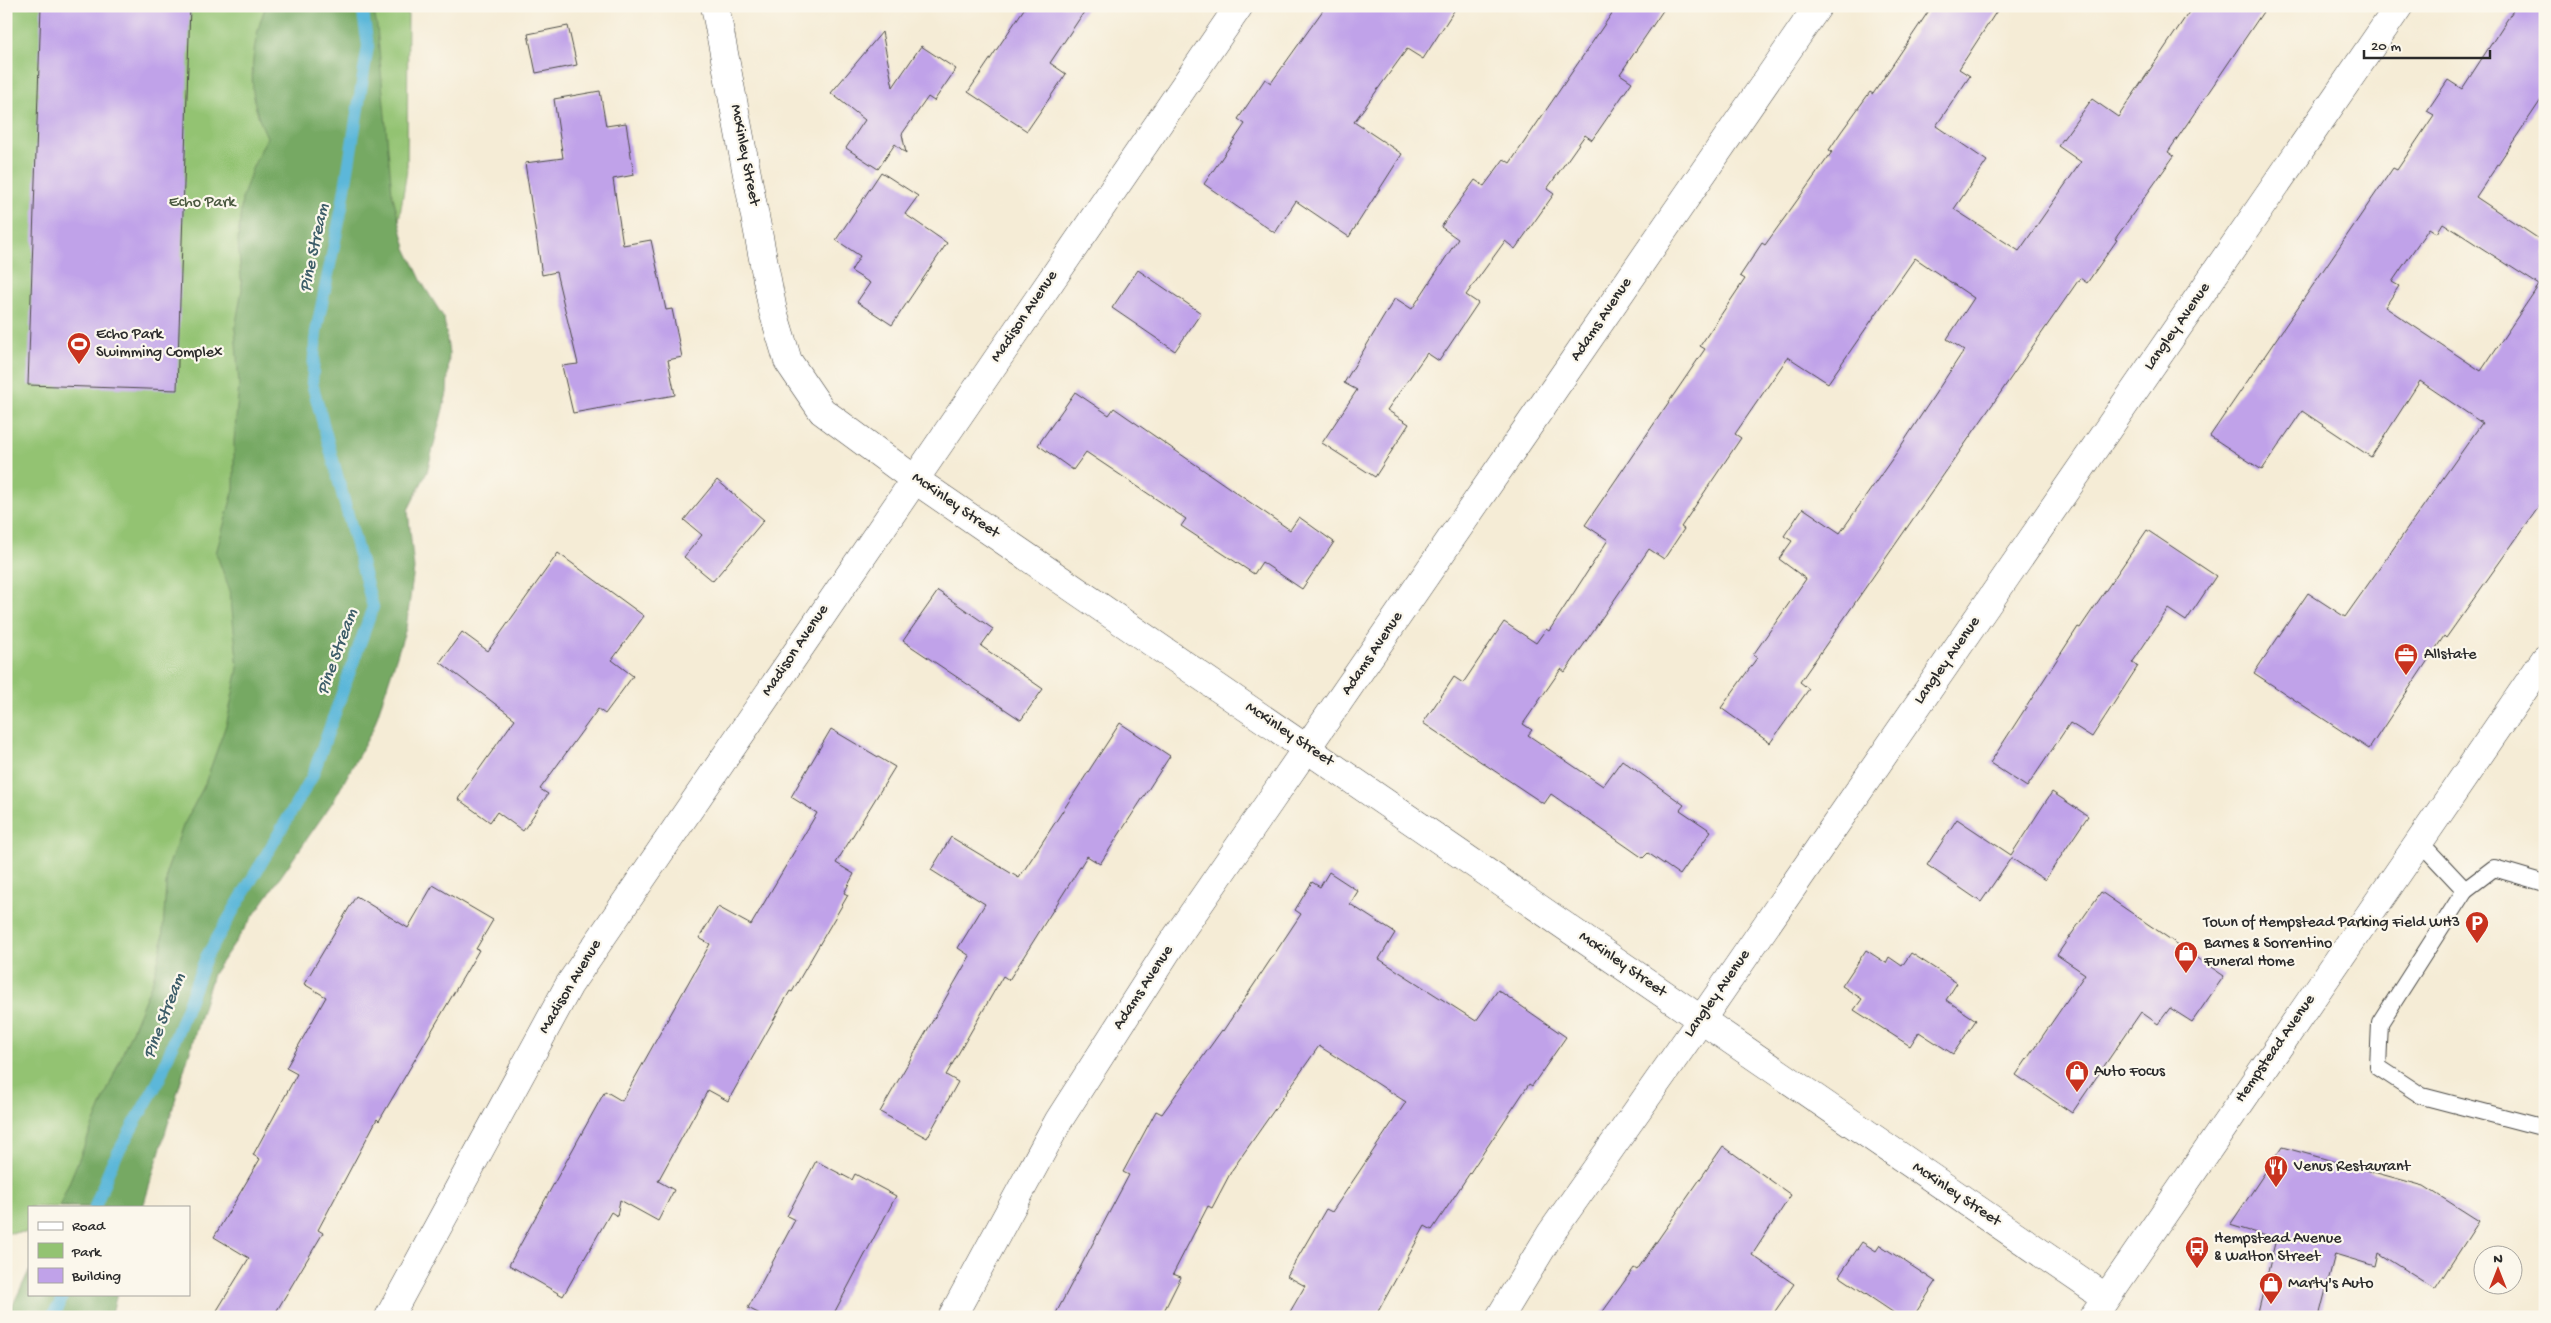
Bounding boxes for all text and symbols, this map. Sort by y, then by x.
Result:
scale bar [2364,28,2490,60]
text: 20 m [2371,38,2401,56]
street label: McKinley Street [725,103,763,209]
park label: Echo Park [169,194,237,213]
water label: Pine Stream [295,202,335,294]
street label: Madison Avenue [987,267,1063,366]
street label: Adams Avenue [1567,274,1637,365]
street label: Langley Avenue [2141,279,2216,375]
place label: Echo Park Swimming Complex [96,326,223,363]
sports icon: Echo Park Swimming Complex [66,331,92,365]
street label: McKinley Street [908,469,1004,544]
street label: Madison Avenue [758,601,834,700]
water label: Pine Stream [313,606,363,698]
street label: Adams Avenue [1338,608,1408,699]
street label: Langley Avenue [1911,613,1986,709]
office icon: Allstate [2393,642,2419,676]
place label: Allstate [2424,646,2477,665]
street label: McKinley Street [1241,698,1338,772]
parking icon: Town of Hempstead Parking Field WH3 [2464,910,2490,944]
place label: Town of Hempstead Parking Field WH3 [2202,914,2460,933]
street label: McKinley Street [1575,928,1671,1003]
place label: Barnes & Sorrentino Funeral Home [2203,935,2332,972]
street label: Madison Avenue [535,936,607,1038]
shop icon: Barnes & Sorrentino Funeral Home [2173,940,2199,974]
street label: Adams Avenue [1110,942,1179,1034]
street label: Langley Avenue [1681,946,1756,1042]
water label: Pine Stream [139,970,191,1062]
street label: Hempstead Avenue [2232,991,2321,1107]
shop icon: Auto Focus [2064,1059,2090,1093]
place label: Auto Focus [2094,1063,2166,1082]
restaurant icon: Venus Restaurant [2263,1154,2289,1188]
street label: McKinley Street [1908,1158,2005,1232]
place label: Venus Restaurant [2293,1158,2412,1177]
legend [28,1206,190,1296]
text: Road [72,1218,106,1236]
place label: Hempstead Avenue & Walton Street [2214,1230,2342,1267]
bus stop icon: Hempstead Avenue & Walton Street [2184,1235,2210,1269]
text: Park [71,1244,102,1262]
north arrow [2474,1246,2524,1296]
text: N [2493,1251,2503,1268]
text: Building [71,1268,121,1286]
shop icon: Marty's Auto [2258,1271,2284,1305]
place label: Marty's Auto [2288,1275,2374,1294]

